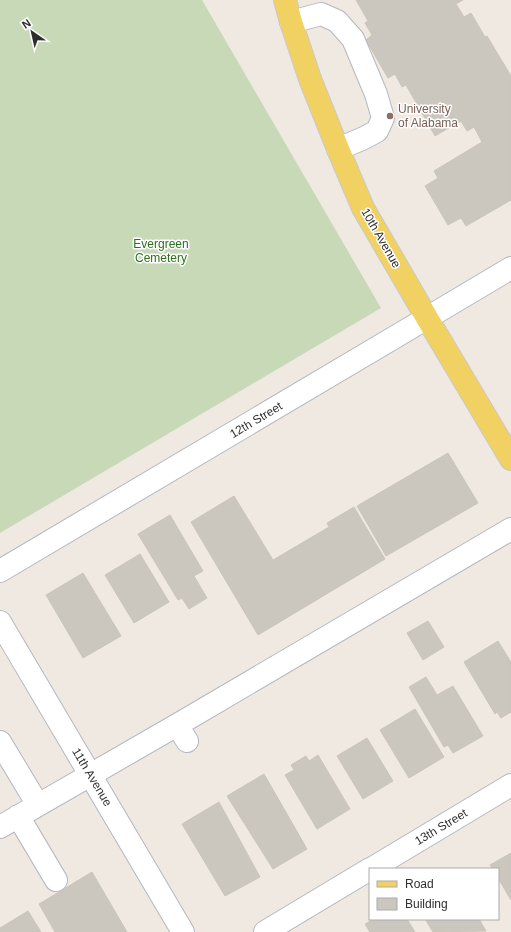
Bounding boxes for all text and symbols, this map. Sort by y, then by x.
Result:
north arrow [12,12,52,52]
text: N [20,16,33,31]
place label: University of Alabama [398,102,458,130]
marker: University of Alabama [385,111,395,121]
street label: 10th Avenue [358,206,404,271]
park label: Evergreen Cemetery [133,237,189,265]
street label: 12th Street [227,399,285,441]
street label: 11th Avenue [69,745,115,809]
street label: 13th Street [412,806,470,848]
legend [369,868,499,920]
text: Road [405,877,434,891]
text: Building [405,897,448,911]

